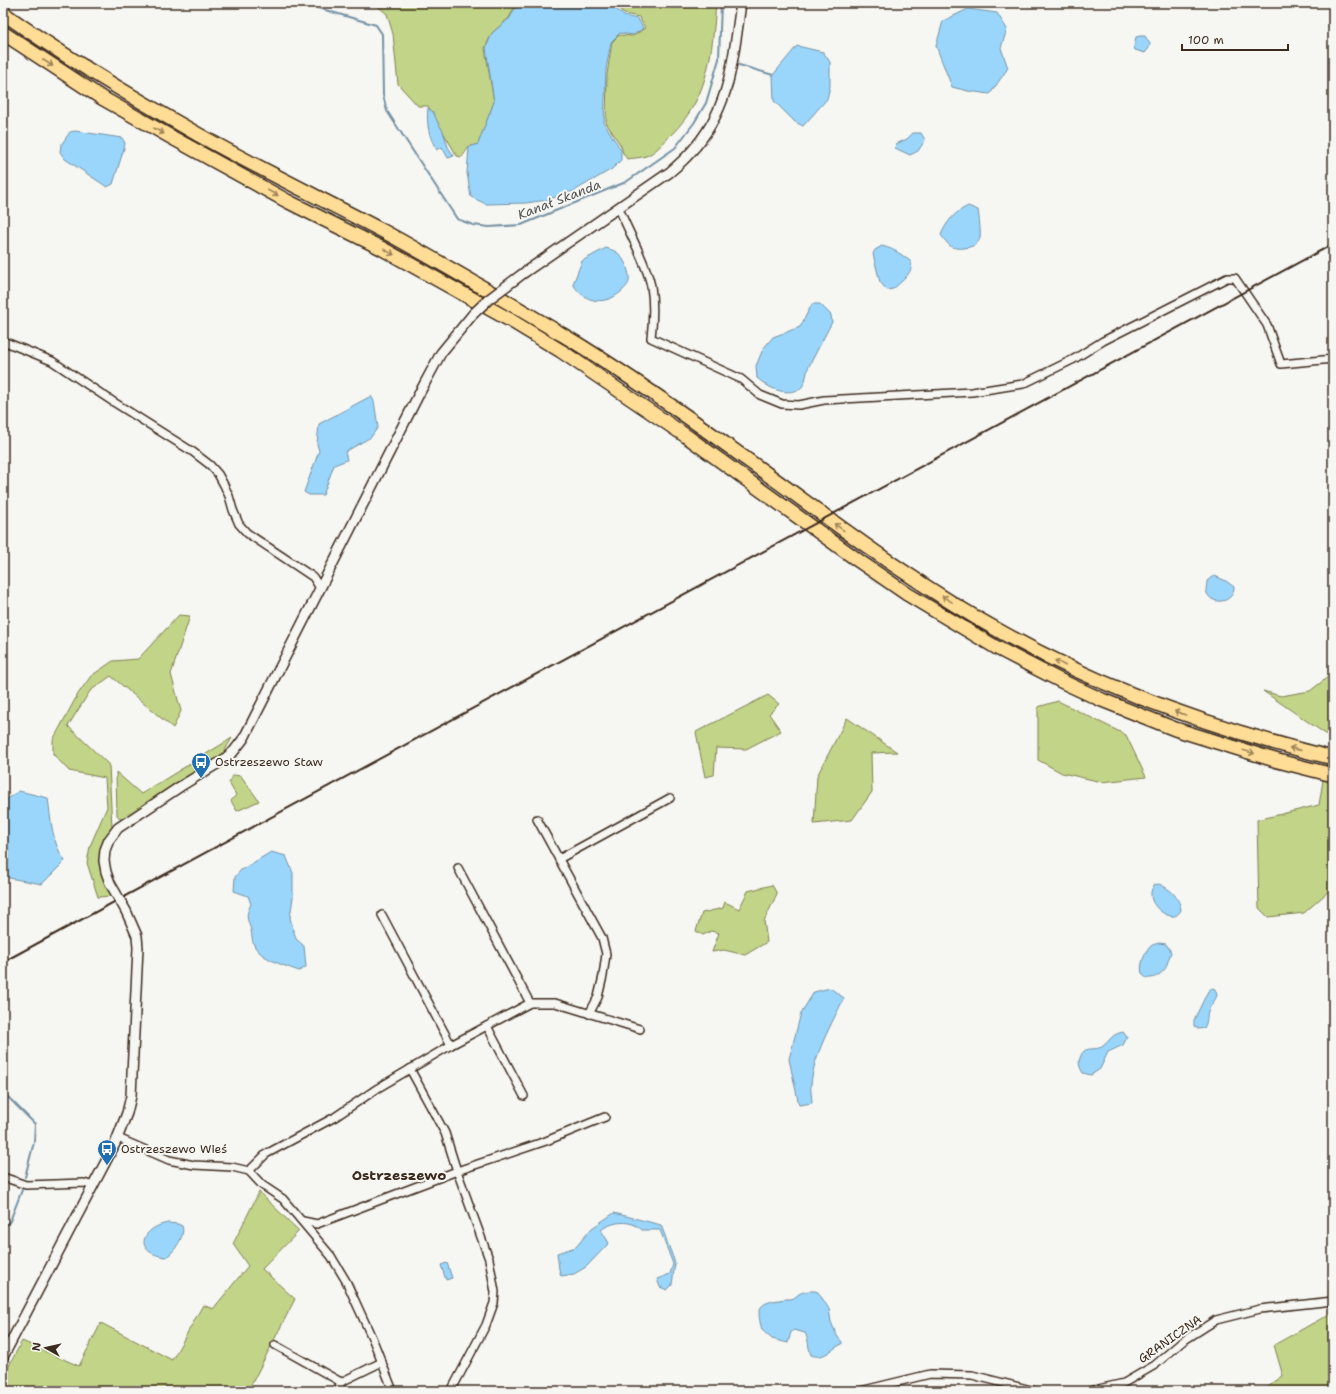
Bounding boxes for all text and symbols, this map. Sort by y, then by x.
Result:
scale bar [1182,26,1288,52]
text: 100 m [1188,32,1224,48]
one-way arrow [42,59,54,67]
one-way arrow [153,127,165,135]
water label: Kanał Skanda [515,176,603,223]
one-way arrow [267,190,279,197]
one-way arrow [382,249,394,257]
one-way arrow [833,523,844,531]
one-way arrow [941,595,952,603]
one-way arrow [1054,658,1066,666]
one-way arrow [1173,709,1186,716]
one-way arrow [1289,744,1302,752]
one-way arrow [1242,749,1255,756]
bus stop icon: Ostrzeszewo Staw [190,751,212,779]
place label: Ostrzeszewo Staw [215,754,324,770]
bus stop icon: Ostrzeszewo Wieś [96,1138,118,1166]
place label: Ostrzeszewo Wieś [121,1141,227,1157]
district label: Ostrzeszewo [352,1166,446,1184]
street label: GRANICZNA [1135,1311,1205,1367]
north arrow [26,1328,66,1368]
text: N [29,1341,45,1352]

